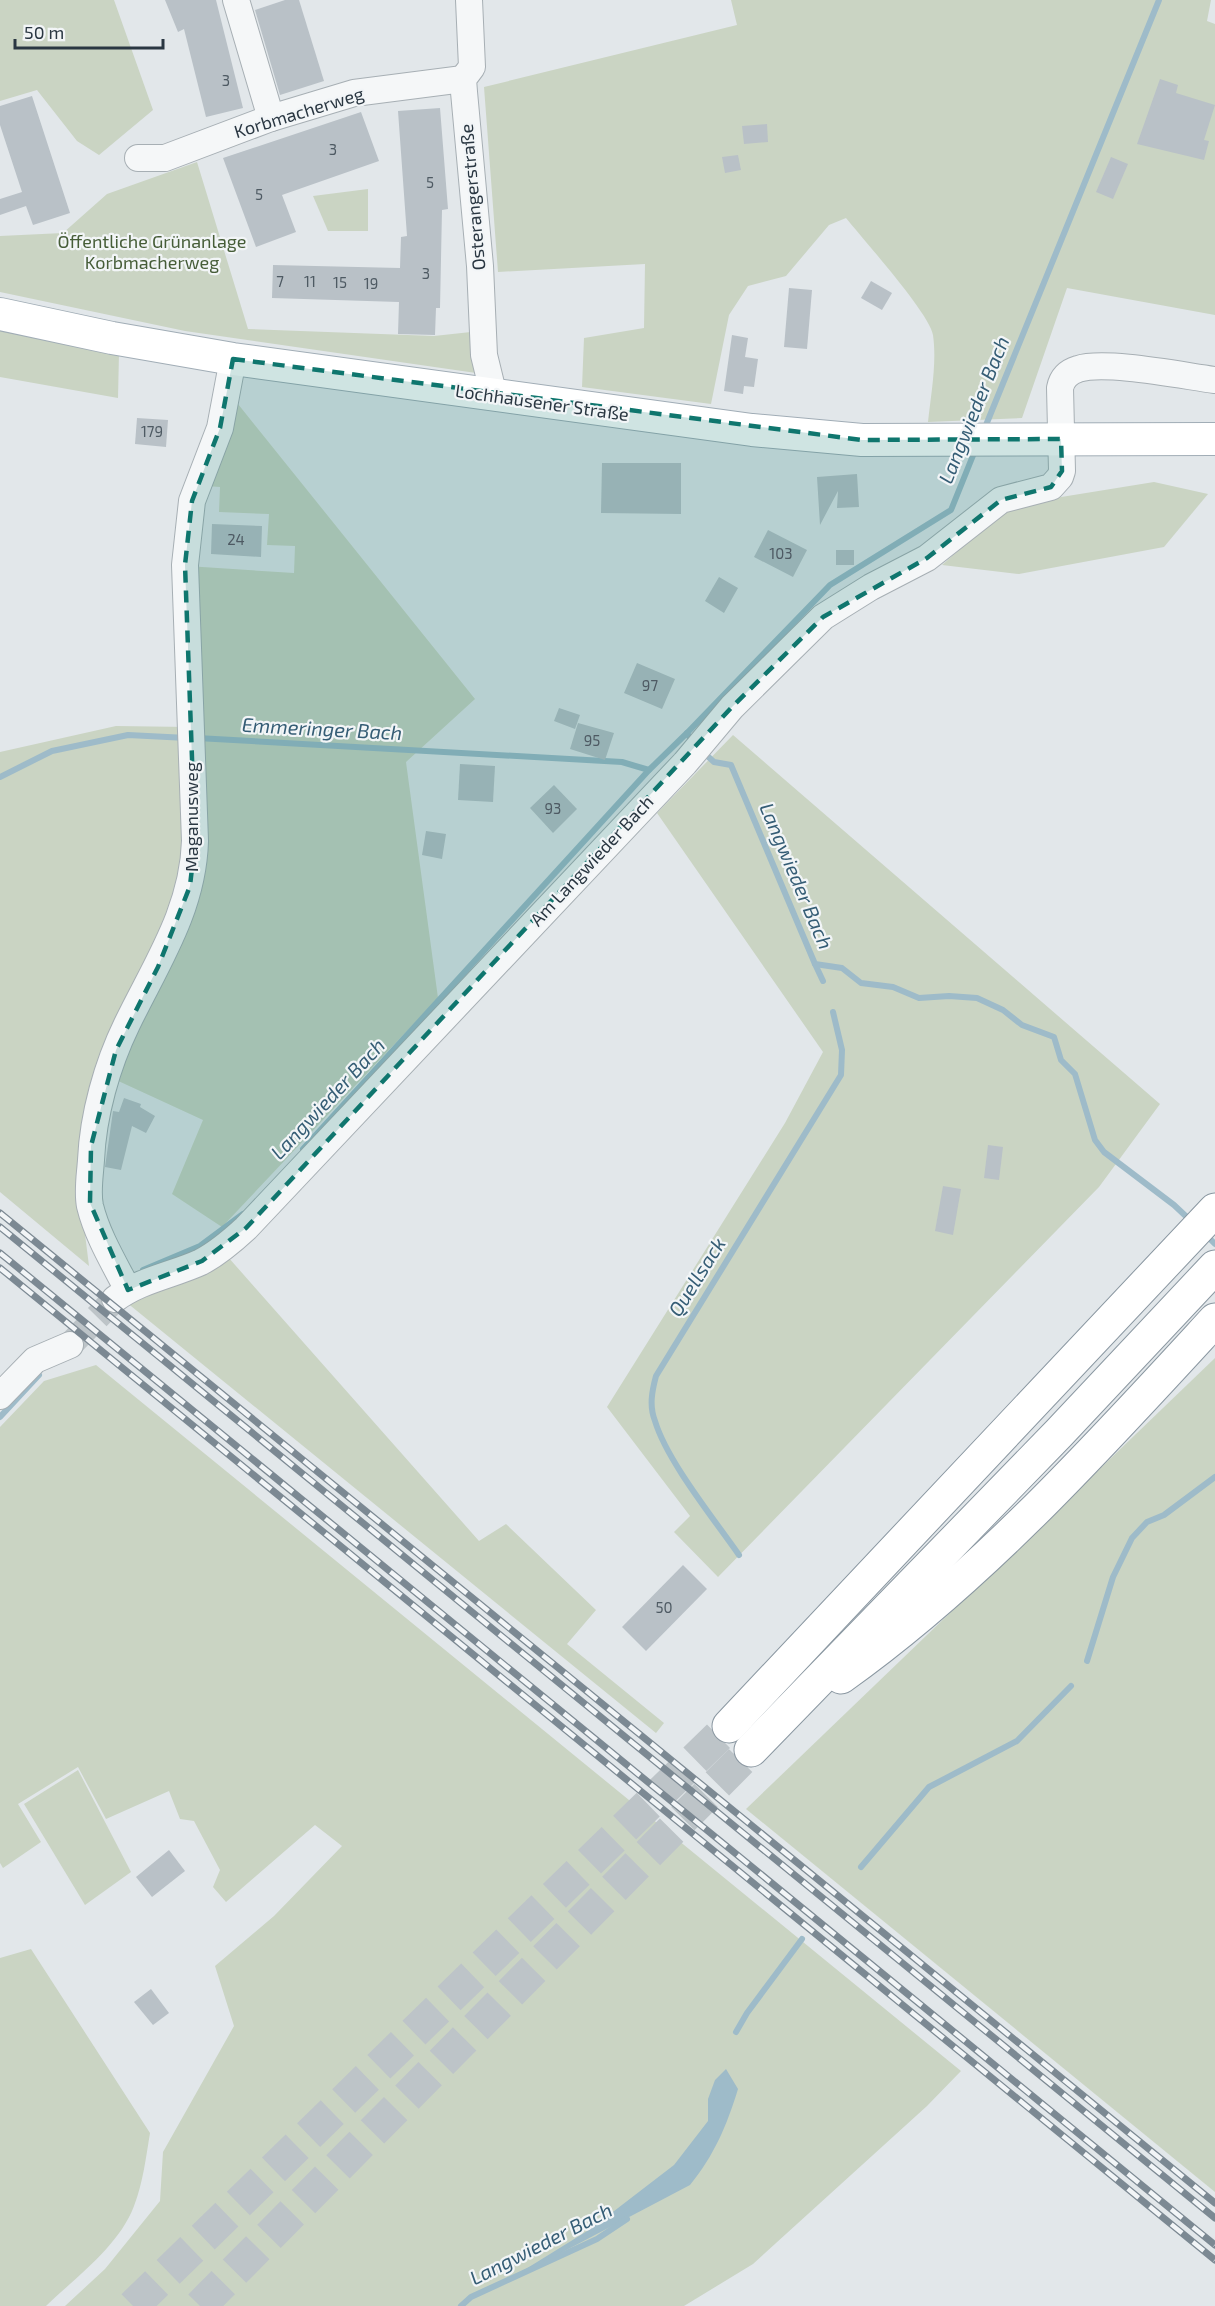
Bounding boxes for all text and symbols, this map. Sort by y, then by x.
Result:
scale bar [15,12,164,50]
text: 50 m [24,21,64,43]
house number: 3 [222,71,230,89]
street label: Korbmacherweg [231,82,366,142]
street label: Osterangerstraße [455,123,489,271]
house number: 3 [329,140,337,158]
house number: 5 [426,173,434,191]
house number: 5 [255,185,263,203]
park label: Öffentliche Grünanlage Korbmacherweg [58,230,246,273]
house number: 3 [422,264,430,282]
house number: 7 [276,272,284,290]
house number: 11 [304,272,316,290]
house number: 15 [333,273,347,291]
house number: 19 [364,274,378,292]
water label: Langwieder Bach [933,333,1014,487]
street label: Lochhausener Straße [454,379,630,425]
house number: 179 [141,422,163,440]
house number: 24 [227,530,245,548]
house number: 103 [769,544,793,562]
house number: 97 [642,676,658,694]
water label: Emmeringer Bach [241,712,403,744]
house number: 95 [584,731,600,749]
street label: Maganusweg [180,762,202,872]
street label: Am Langwieder Bach [525,790,658,930]
house number: 93 [545,799,561,817]
water label: Langwieder Bach [755,799,839,952]
water label: Langwieder Bach [265,1033,389,1164]
water label: Quellsack [662,1232,730,1320]
house number: 50 [655,1598,673,1616]
water label: Langwieder Bach [465,2197,616,2289]

